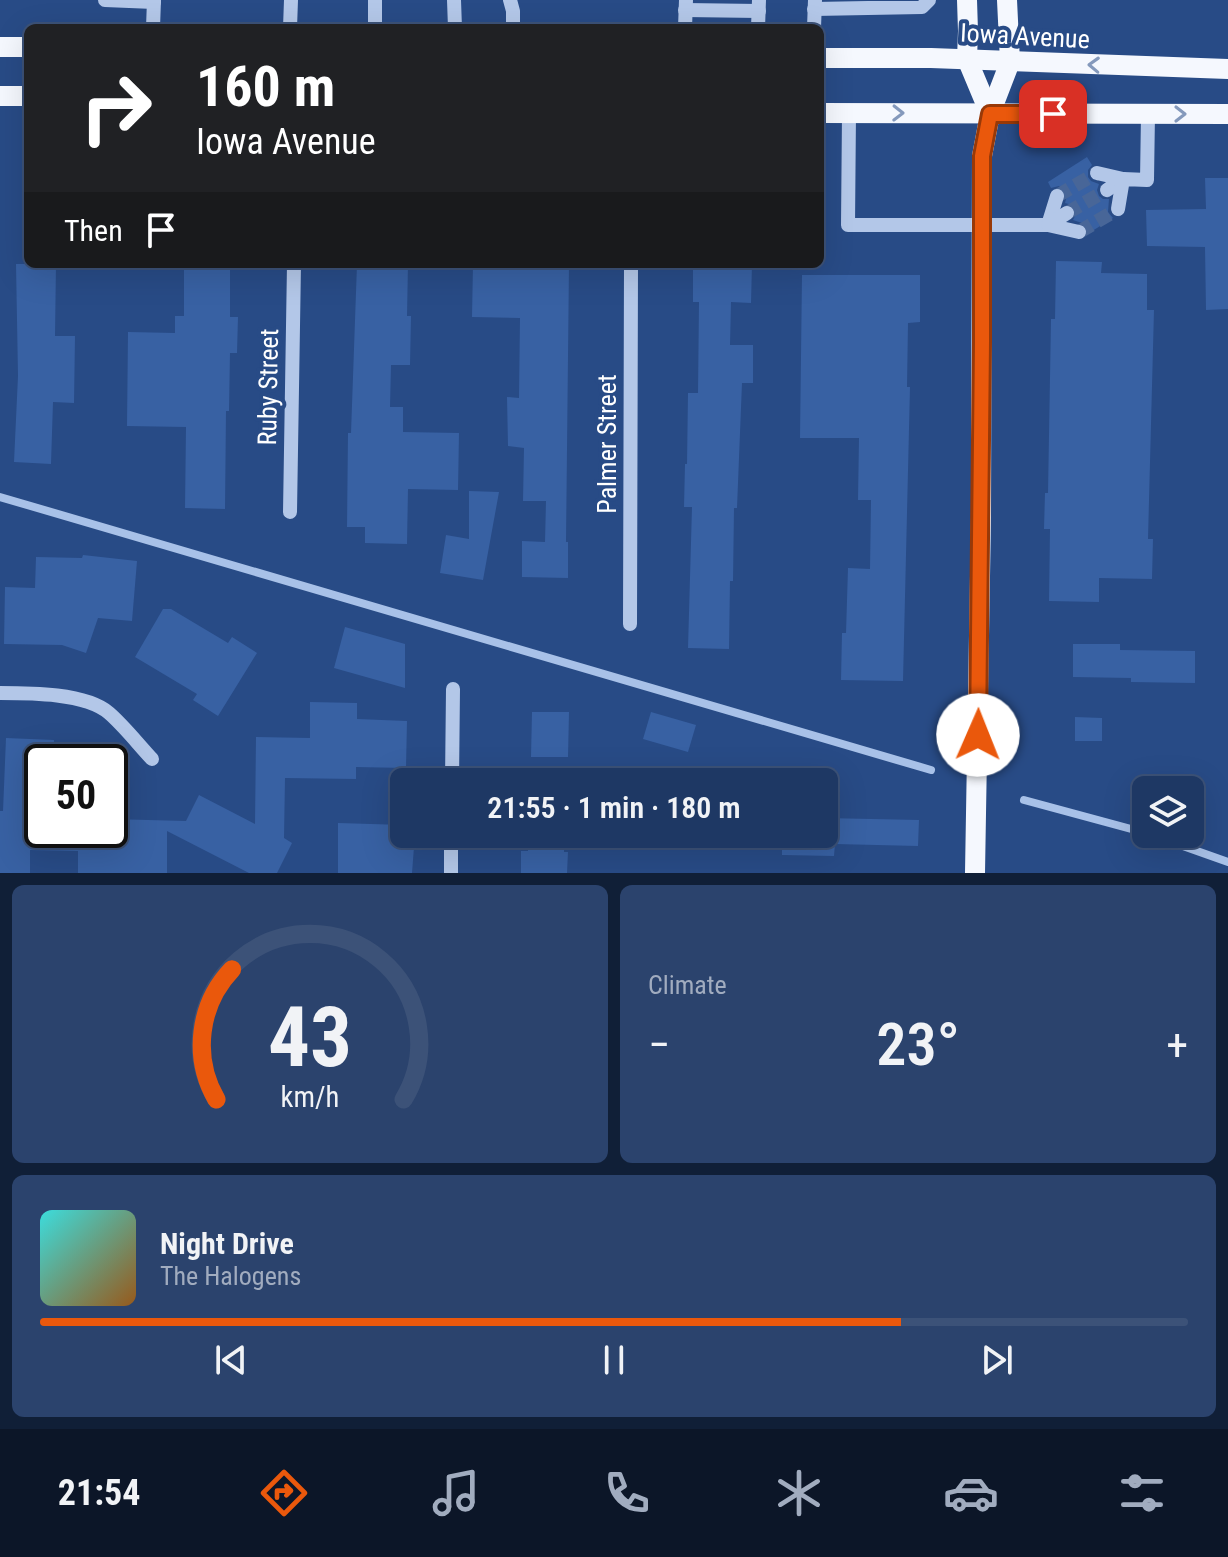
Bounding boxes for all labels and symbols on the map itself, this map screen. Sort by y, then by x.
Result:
street label: Iowa Avenue [959,18,1091,54]
one-way arrow [1087,56,1100,73]
pin [1019,80,1087,148]
one-way arrow [892,104,905,122]
one-way arrow [1174,105,1187,123]
street label: Ruby Street [252,328,284,446]
street label: Palmer Street [592,374,622,514]
position arrow [936,693,1020,777]
speed limit sign: 50 [24,744,128,848]

